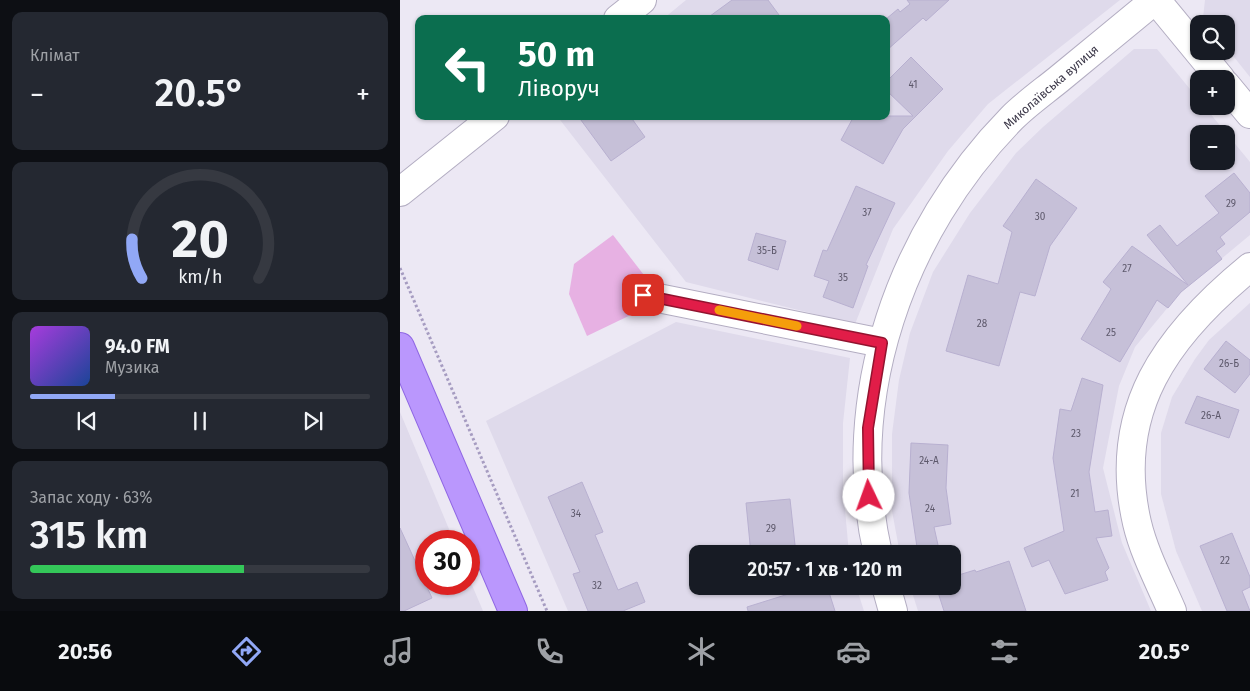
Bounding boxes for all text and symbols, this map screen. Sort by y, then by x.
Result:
map controls [1190,15,1235,170]
button: search [1190,15,1235,60]
text: 50 m [518,33,595,75]
icon: left [435,35,500,100]
street label: Миколаївська вулиця [1001,42,1101,132]
text: Клімат [30,46,80,65]
text: 20.5° [155,70,245,116]
button: + [1190,70,1235,115]
text: Ліворуч [518,75,600,102]
text: − [30,78,44,111]
text: + [356,78,370,111]
house number: 41 [908,79,918,91]
button: − [1190,125,1235,170]
house number: 29 [1226,198,1236,210]
house number: 37 [862,207,872,219]
text: 20 [171,208,229,271]
house number: 30 [1035,211,1046,223]
house number: 35-Б [757,245,777,257]
house number: 27 [1122,263,1132,275]
text: km/h [178,266,222,288]
house number: 35 [838,272,848,284]
pin [622,274,664,316]
icon: arrive [629,281,657,309]
house number: 28 [977,318,988,330]
house number: 25 [1106,327,1116,339]
text: 94.0 FM [105,335,170,358]
text: Музика [105,358,160,377]
house number: 26-Б [1219,358,1239,370]
icon: previous [73,407,101,435]
icon: pause [186,407,214,435]
icon: next [299,407,327,435]
house number: 26-А [1201,410,1221,422]
house number: 23 [1071,428,1081,440]
house number: 24-А [919,455,939,467]
position arrow [842,469,894,521]
text: Запас ходу · 63% [30,488,153,507]
house number: 21 [1070,488,1080,500]
house number: 24 [925,503,936,515]
house number: 34 [571,508,582,520]
text: 315 km [30,512,148,558]
house number: 29 [766,523,776,535]
speed limit sign: 30 [415,530,480,595]
house number: 22 [1220,555,1230,567]
text: 20:57 · 1 хв · 120 m [747,558,903,581]
house number: 32 [592,580,602,592]
icon: directions [229,634,264,669]
icon: music [381,634,416,669]
icon: phone [532,634,567,669]
icon: climate [684,634,719,669]
icon: car [836,634,871,669]
icon: filters [987,634,1022,669]
text: 20:56 [58,638,112,665]
text: 20.5° [1139,638,1192,665]

